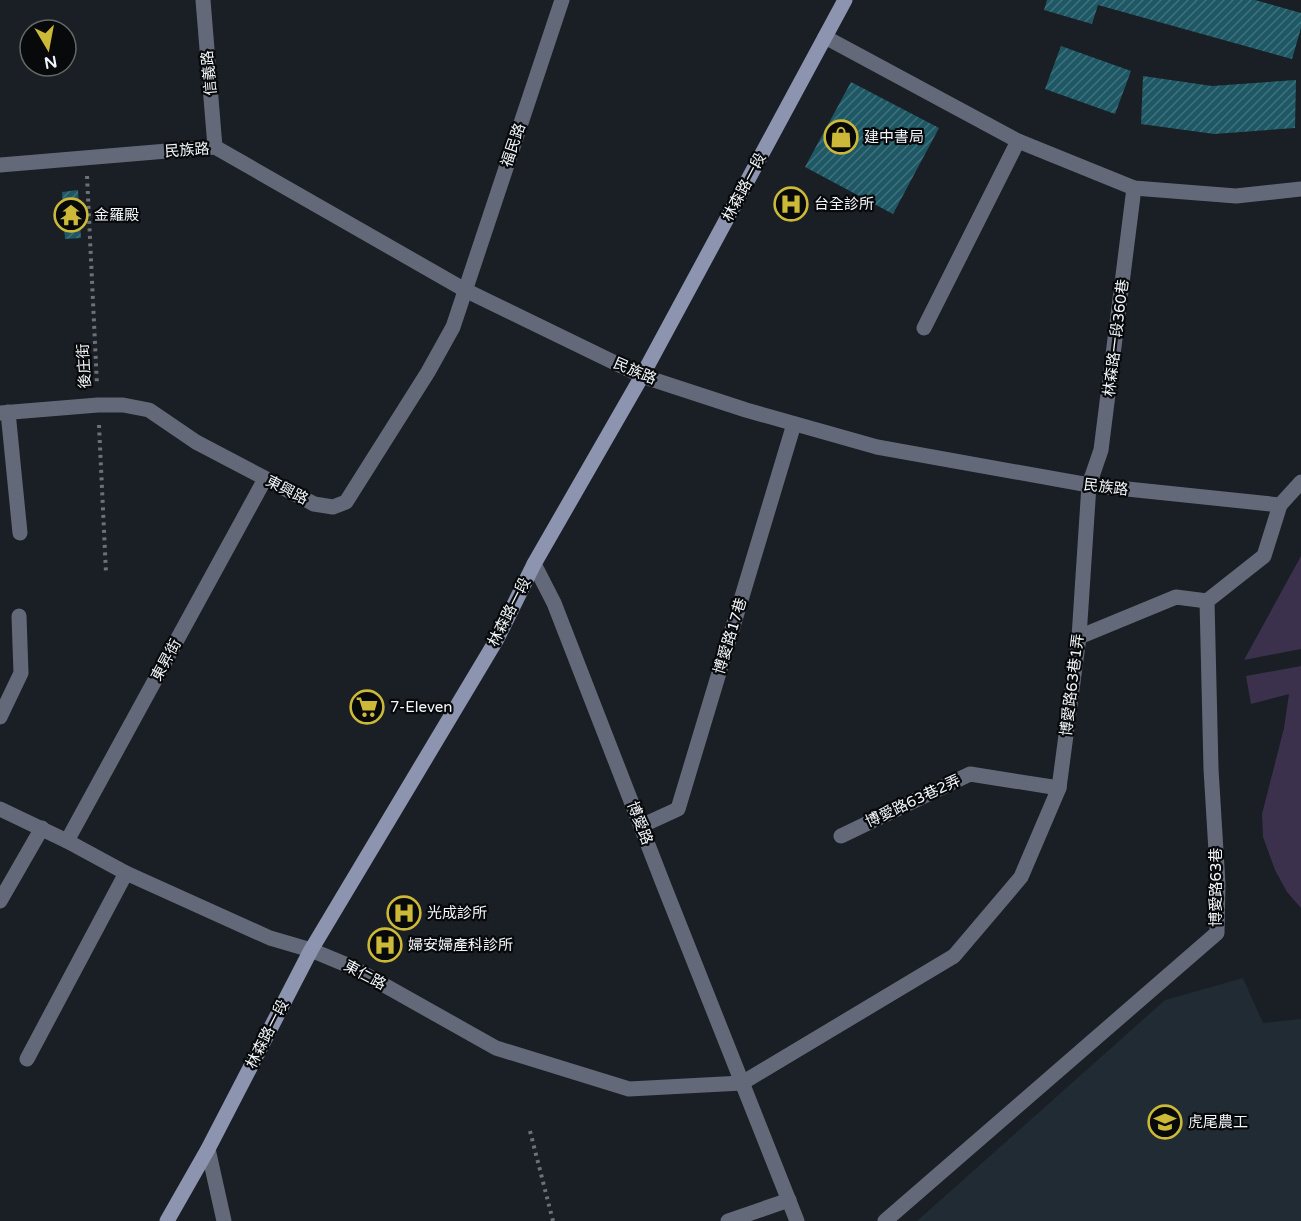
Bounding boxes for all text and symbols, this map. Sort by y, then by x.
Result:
north arrow [18,18,78,78]
street label: 信義路 [198,50,220,96]
text: N [42,51,58,73]
shop icon: 建中書局 [823,119,859,155]
street label: 福民路 [497,121,529,169]
place label: 建中書局 [864,128,924,146]
street label: 民族路 [164,139,210,161]
street label: 林森路一段 [718,150,770,224]
hospital icon: 台全診所 [773,186,809,222]
place label: 台全診所 [814,195,874,213]
temple icon: 金羅殿 [53,197,89,233]
place label: 金羅殿 [94,206,139,224]
street label: 林森路一段360巷 [1100,278,1132,398]
street label: 後庄街 [74,343,94,389]
street label: 民族路 [611,354,659,388]
street label: 東興路 [263,472,311,508]
street label: 民族路 [1083,475,1129,499]
street label: 林森路一段 [484,574,534,650]
street label: 博愛路17巷 [710,596,750,676]
street label: 博愛路63巷1弄 [1057,633,1087,737]
street label: 東昇街 [147,636,185,684]
supermarket icon: 7-Eleven [349,689,385,725]
place label: 7-Eleven [390,698,452,716]
street label: 博愛路63巷2弄 [862,771,964,831]
street label: 博愛路 [624,799,656,847]
street label: 博愛路63巷 [1207,848,1225,926]
hospital icon: 光成診所 [386,895,422,931]
place label: 光成診所 [427,904,487,922]
hospital icon: 婦安婦產科診所 [367,927,403,963]
place label: 婦安婦產科診所 [408,936,513,954]
street label: 東仁路 [341,956,389,994]
street label: 林森路一段 [242,996,292,1072]
school or university icon: 虎尾農工 [1147,1104,1183,1140]
place label: 虎尾農工 [1188,1113,1248,1131]

